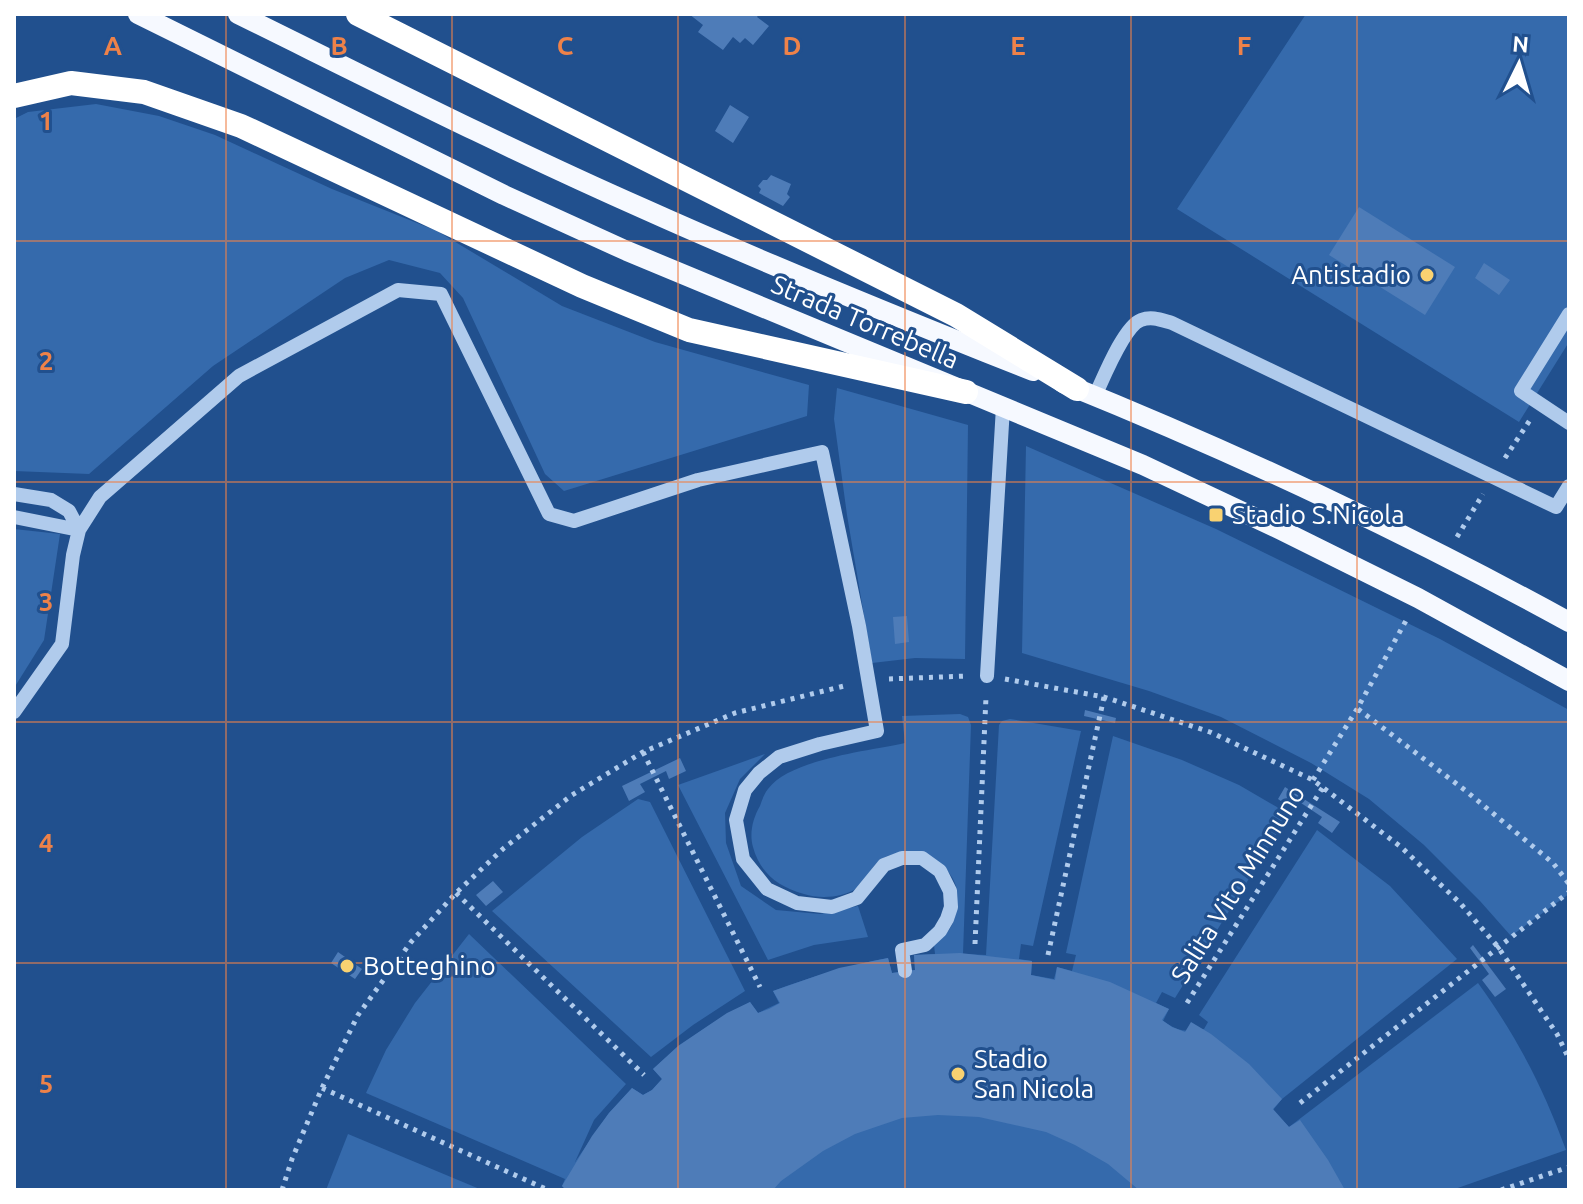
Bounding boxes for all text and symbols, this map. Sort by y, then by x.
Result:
north arrow [1479,24,1559,104]
text: N [1512,30,1530,57]
text: A [104,31,123,60]
text: B [330,31,348,60]
text: C [557,31,574,60]
text: D [783,31,801,60]
text: E [1010,31,1026,60]
text: F [1237,31,1251,60]
text: 1 [39,106,53,135]
place label: Antistadio [1291,260,1411,289]
marker: Antistadio [1418,266,1436,284]
street label: Strada Torrebella [767,269,963,374]
text: 2 [39,346,53,375]
place label: Stadio S.Nicola [1232,500,1405,529]
marker: Stadio S.Nicola [1207,506,1225,524]
text: 3 [39,587,53,616]
street label: Salita Vito Minnuno [1165,779,1310,988]
text: 4 [39,828,53,857]
place label: Botteghino [363,951,496,980]
marker: Botteghino [338,957,356,975]
place label: Stadio San Nicola [974,1044,1094,1103]
marker: Stadio San Nicola [949,1065,967,1083]
text: 5 [39,1069,53,1098]

